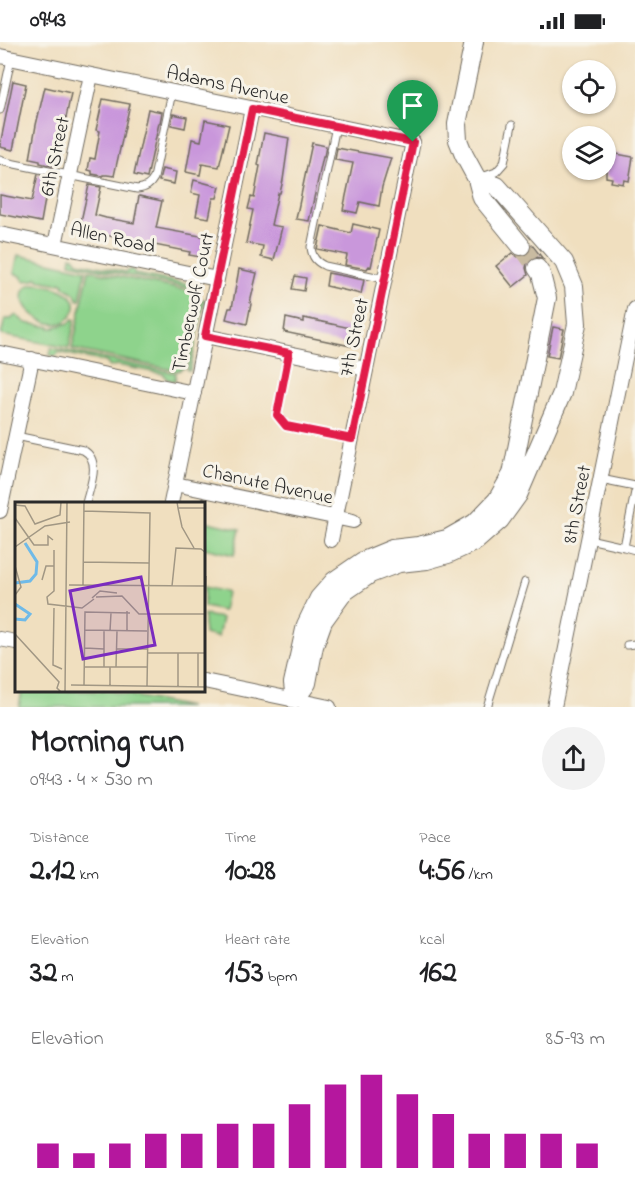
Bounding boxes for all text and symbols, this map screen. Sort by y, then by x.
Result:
text: 09:43 [30,5,66,37]
street label: Adams Avenue [163,59,292,114]
map controls [562,60,616,180]
button: locate [562,60,616,114]
pin [387,80,438,142]
icon: arrive [396,89,429,122]
street label: 6th Street [34,114,79,199]
button: layers [562,126,616,180]
street label: Allen Road [67,216,158,263]
street label: Timberwolf Court [165,230,223,375]
street label: 7th Street [333,295,378,380]
street label: Chanute Avenue [199,457,336,513]
street label: 8th Street [557,463,600,546]
inset map [15,502,206,692]
text: Morning run [30,719,184,767]
button: share [542,727,605,790]
text: 09:43 · 4 × 530 m [30,766,153,795]
text: Distance [30,826,89,850]
text: Time [225,826,256,850]
text: Pace [419,826,451,850]
text: 2.12 [30,850,75,894]
text: 10:28 [225,850,276,894]
text: 4:56 [419,850,465,894]
text: km [75,863,99,887]
text: /km [465,863,493,887]
text: Elevation [30,928,89,952]
text: Heart rate [225,928,290,952]
text: kcal [419,928,445,952]
text: 32 [30,952,57,996]
text: 153 [225,952,264,996]
text: 162 [419,952,457,996]
text: m [57,965,74,989]
text: bpm [264,965,297,989]
text: Elevation [30,1025,104,1054]
text: 85–93 m [546,1025,605,1054]

